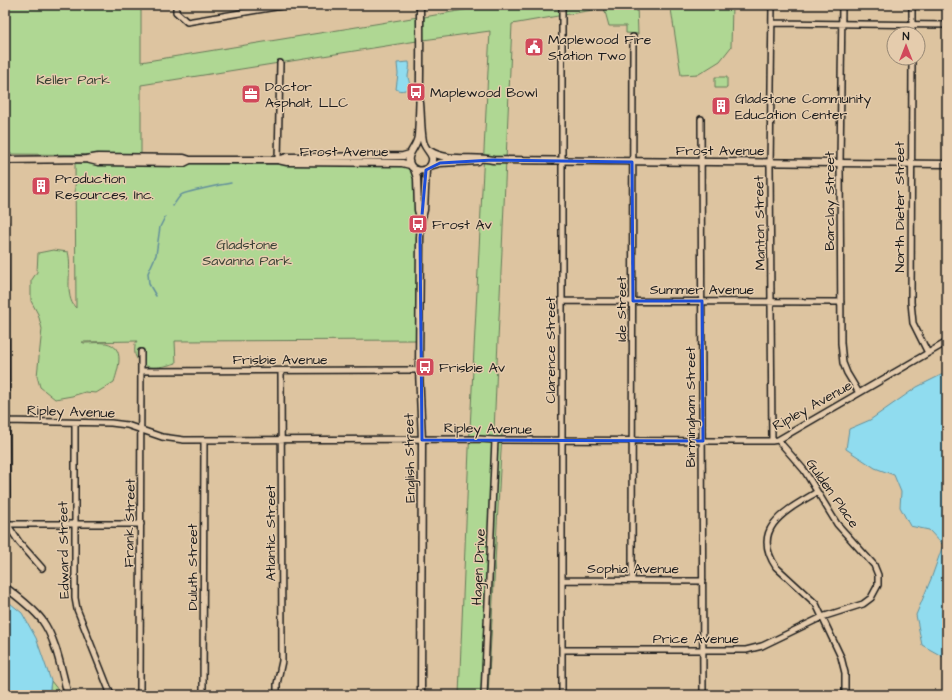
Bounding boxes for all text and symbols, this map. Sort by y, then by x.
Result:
north arrow [886,26,926,66]
text: N [903,29,910,44]
place label: Maplewood Fire Station Two [548,30,652,66]
public building icon: Maplewood Fire Station Two [523,36,545,58]
park label: Keller Park [36,70,110,90]
place label: Doctor Asphalt, LLC [265,77,348,113]
bus stop icon: Maplewood Bowl [405,81,427,103]
office icon: Doctor Asphalt, LLC [240,83,262,105]
place label: Maplewood Bowl [430,83,537,103]
place label: Gladstone Community Education Center [735,89,871,125]
building icon: Gladstone Community Education Center [710,95,732,117]
street label: Frost Avenue [675,141,765,161]
street label: North Dieter Street [890,141,910,273]
street label: Frost Avenue [299,142,389,162]
street label: Barclay Street [820,151,840,251]
place label: Production Resources, Inc. [55,169,154,205]
building icon: Production Resources, Inc. [30,175,52,197]
street label: Manton Street [749,175,771,271]
bus stop icon: Frost Av [407,213,429,235]
place label: Frost Av [432,215,493,235]
park label: Gladstone Savanna Park [202,235,292,271]
street label: Ide Street [612,276,632,342]
street label: Summer Avenue [650,280,755,300]
street label: Clarence Street [541,296,561,403]
street label: Birmingham Street [681,346,701,467]
street label: Frisbie Avenue [232,350,328,370]
bus stop icon: Frisbie Av [414,356,436,378]
place label: Frisbie Av [439,358,506,378]
street label: Ripley Avenue [769,375,856,436]
street label: Ripley Avenue [26,400,116,424]
street label: English Street [399,413,421,503]
street label: Ripley Avenue [444,418,533,440]
street label: Gulden Place [801,455,864,533]
street label: Frank Street [119,478,141,568]
street label: Atlantic Street [261,484,281,581]
street label: Edward Street [53,501,75,599]
street label: Duluth Street [183,523,203,610]
street label: Hagen Drive [467,528,491,606]
street label: Sophia Avenue [587,559,679,579]
street label: Price Avenue [653,629,740,649]

